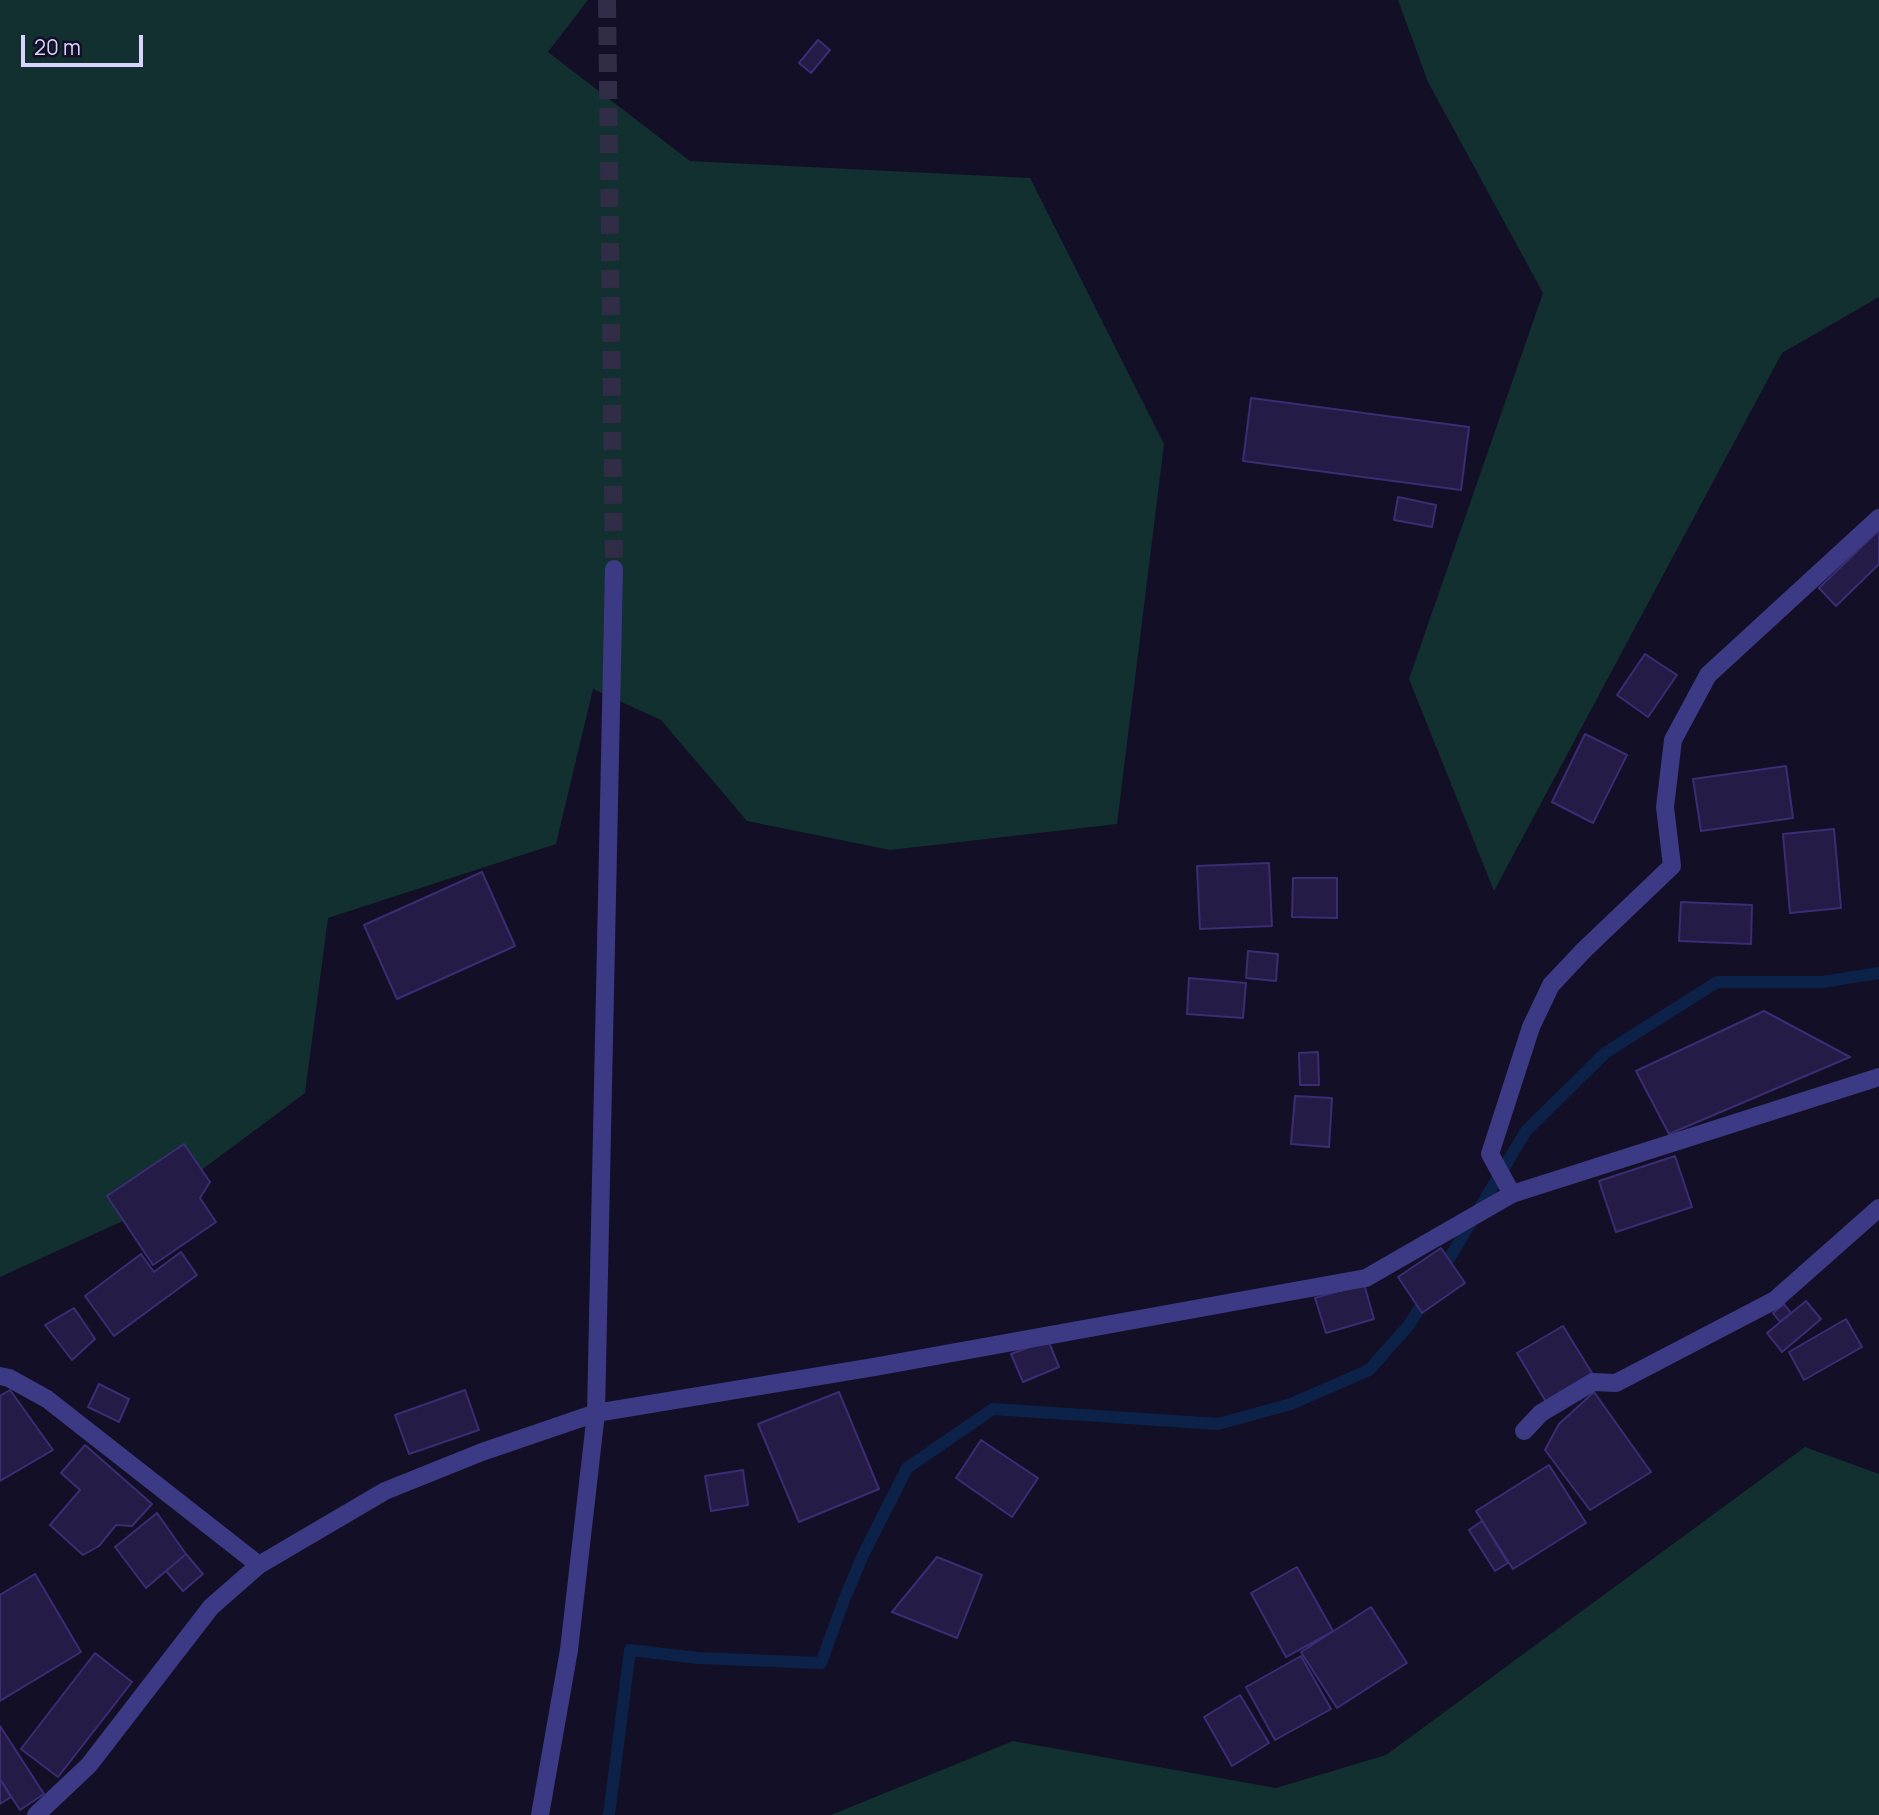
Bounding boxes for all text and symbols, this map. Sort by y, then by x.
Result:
scale bar [24,21,147,65]
text: 20 m [34,33,81,61]

